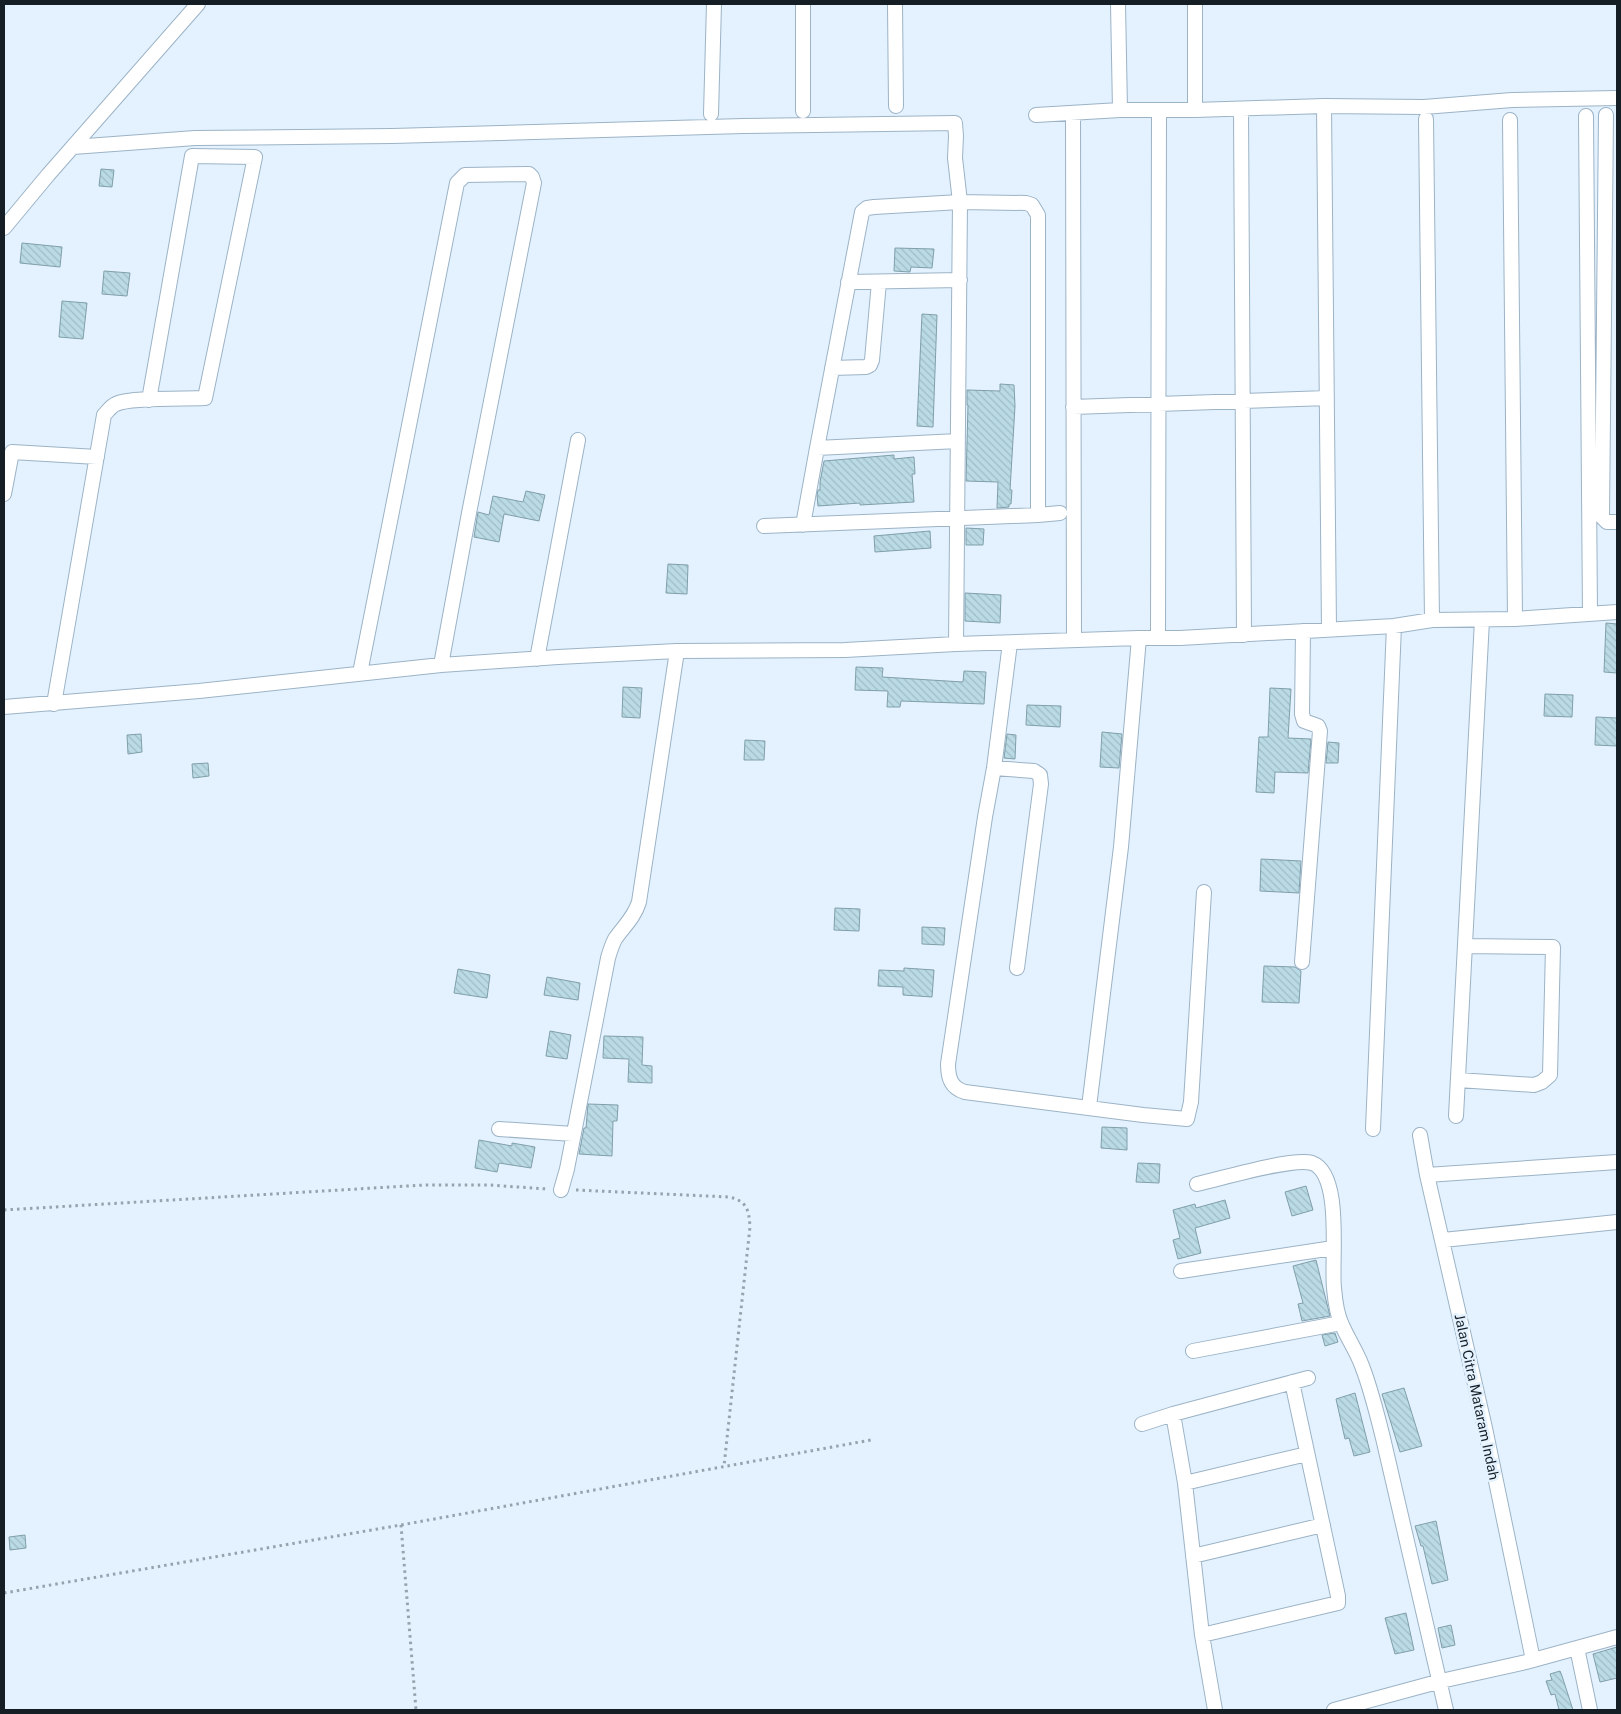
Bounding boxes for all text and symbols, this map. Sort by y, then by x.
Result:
street label: Jalan Citra Mataram Indah [1452,1313,1502,1481]

